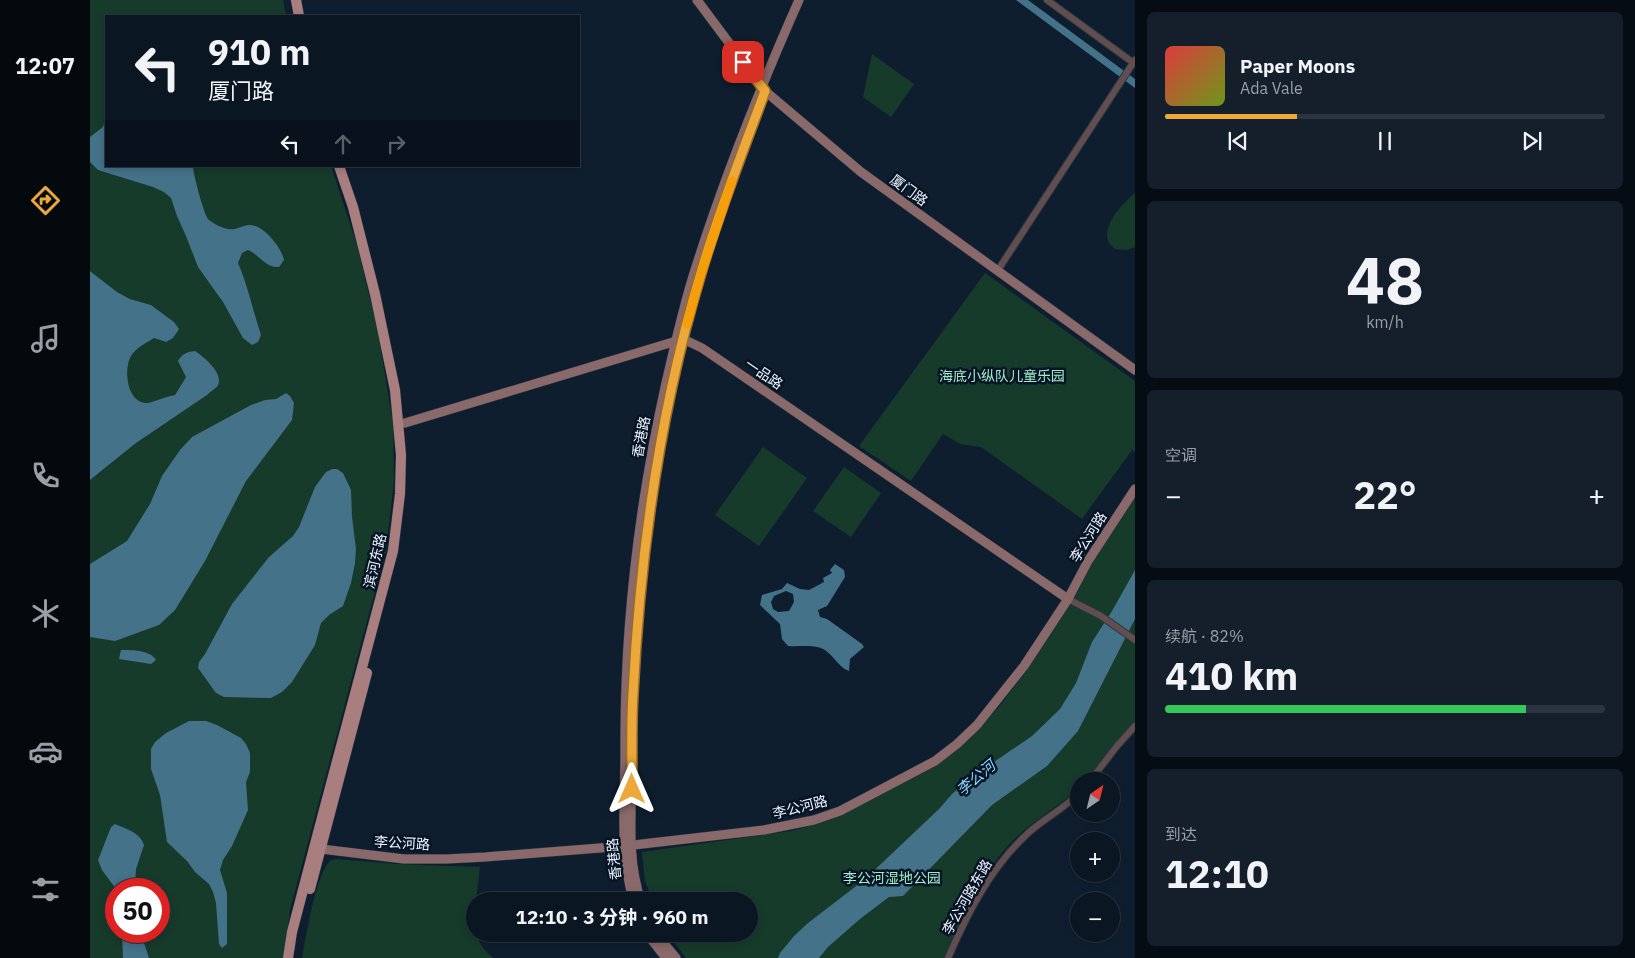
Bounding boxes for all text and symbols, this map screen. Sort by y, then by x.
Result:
text: 910 m [208,29,311,75]
icon: left [125,35,190,100]
pin [722,41,764,83]
icon: arrive [729,48,757,76]
text: 12:07 [15,51,75,80]
text: Paper Moons [1240,54,1355,78]
text: 厦门路 [208,76,274,105]
text: Ada Vale [1240,78,1303,98]
icon: previous [1224,127,1252,155]
icon: pause [1371,127,1399,155]
icon: next [1518,127,1546,155]
icon: left [276,130,304,158]
icon: ahead [329,130,357,158]
icon: right [382,130,410,158]
street label: 厦门路 [887,170,931,210]
icon: directions [28,183,63,218]
text: 48 [1346,237,1424,322]
text: km/h [1366,312,1404,332]
icon: music [28,321,63,356]
street label: 一品路 [742,355,786,393]
park label: 海底小纵队儿童乐园 [939,367,1065,385]
street label: 香港路 [628,415,654,459]
text: 空调 [1165,445,1197,465]
icon: phone [28,458,63,493]
text: 22° [1353,470,1417,519]
text: − [1165,477,1182,514]
text: + [1588,477,1605,514]
street label: 李公河路 [1066,508,1110,566]
street label: 滨河东路 [360,532,390,590]
icon: climate [28,596,63,631]
text: 续航 · 82% [1165,626,1244,646]
text: 410 km [1165,651,1298,700]
icon: car [28,734,63,769]
water label: 李公河 [952,754,1001,799]
position arrow [605,762,657,814]
north arrow [1070,772,1120,822]
map controls [1070,772,1120,942]
street label: 李公河路 [771,791,829,823]
text: 到达 [1165,824,1197,844]
button: + [1070,832,1120,882]
street label: 李公河路 [374,833,430,853]
street label: 香港路 [603,837,625,881]
text: 12:10 [1165,849,1269,898]
street label: 李公河路东路 [938,856,996,938]
park label: 李公河湿地公园 [843,869,941,887]
icon: filters [28,872,63,907]
speed limit sign: 50 [105,878,170,943]
button: − [1070,892,1120,942]
text: 12:10 · 3 分钟 · 960 m [516,905,708,929]

